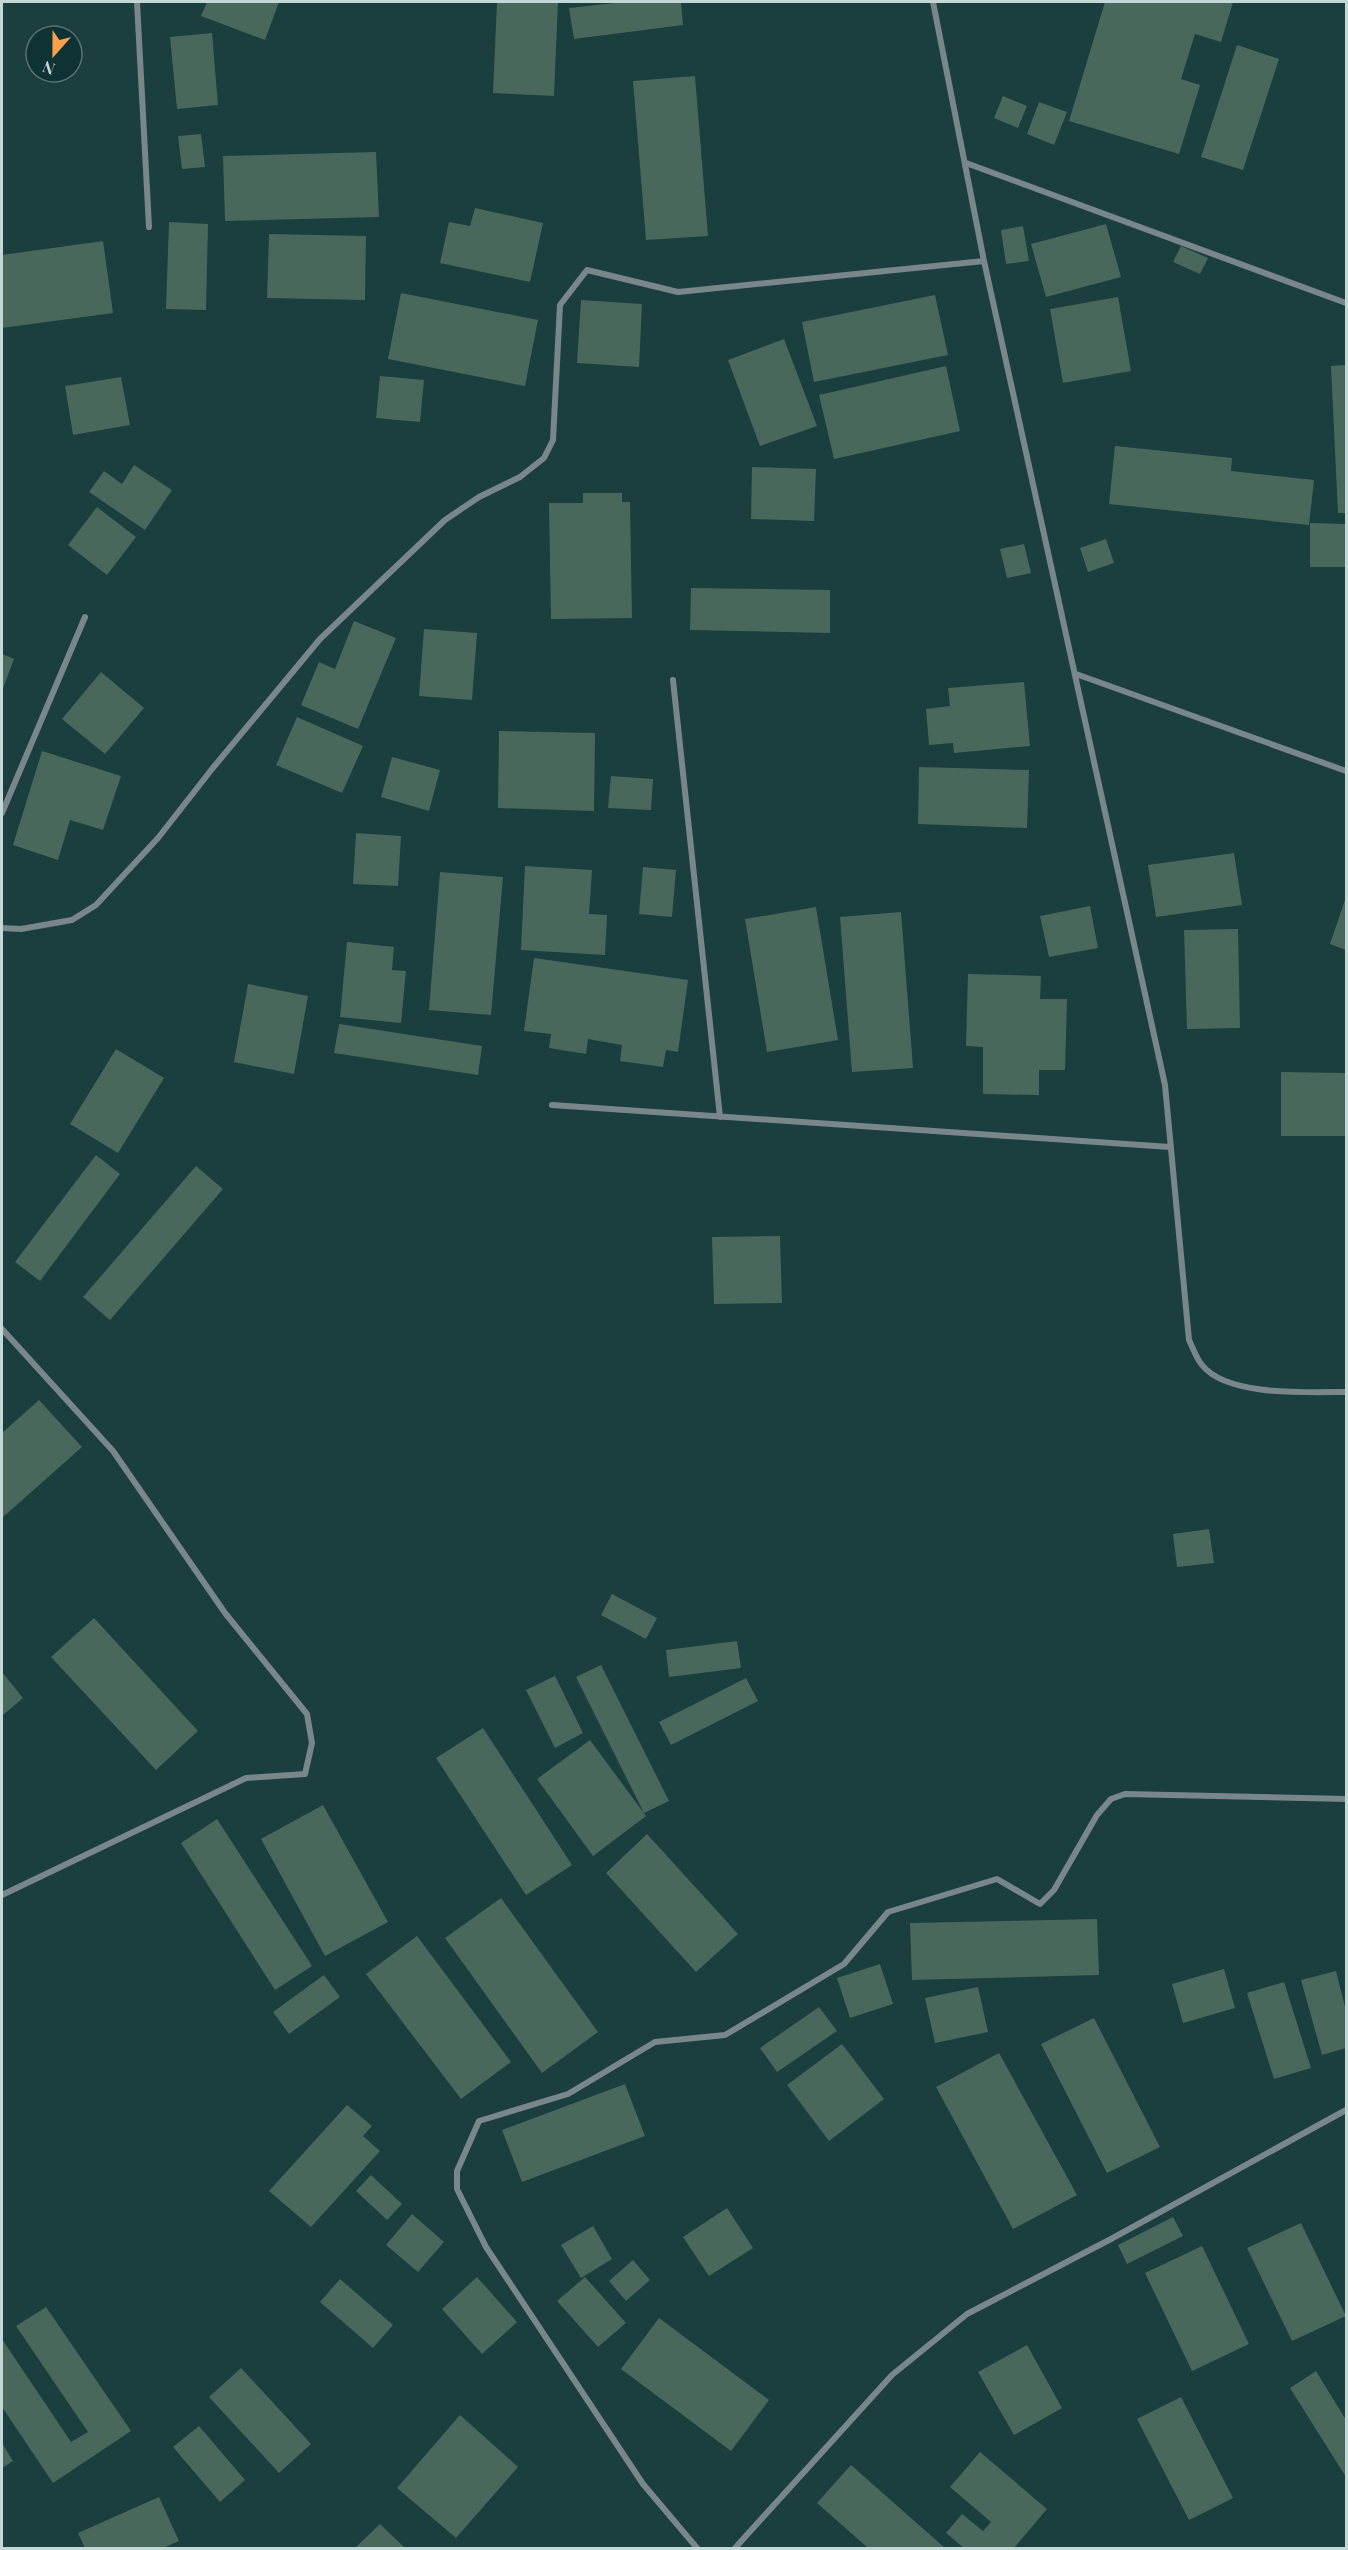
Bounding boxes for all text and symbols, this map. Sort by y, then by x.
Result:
north arrow [24,24,84,84]
text: N [39,56,58,80]

